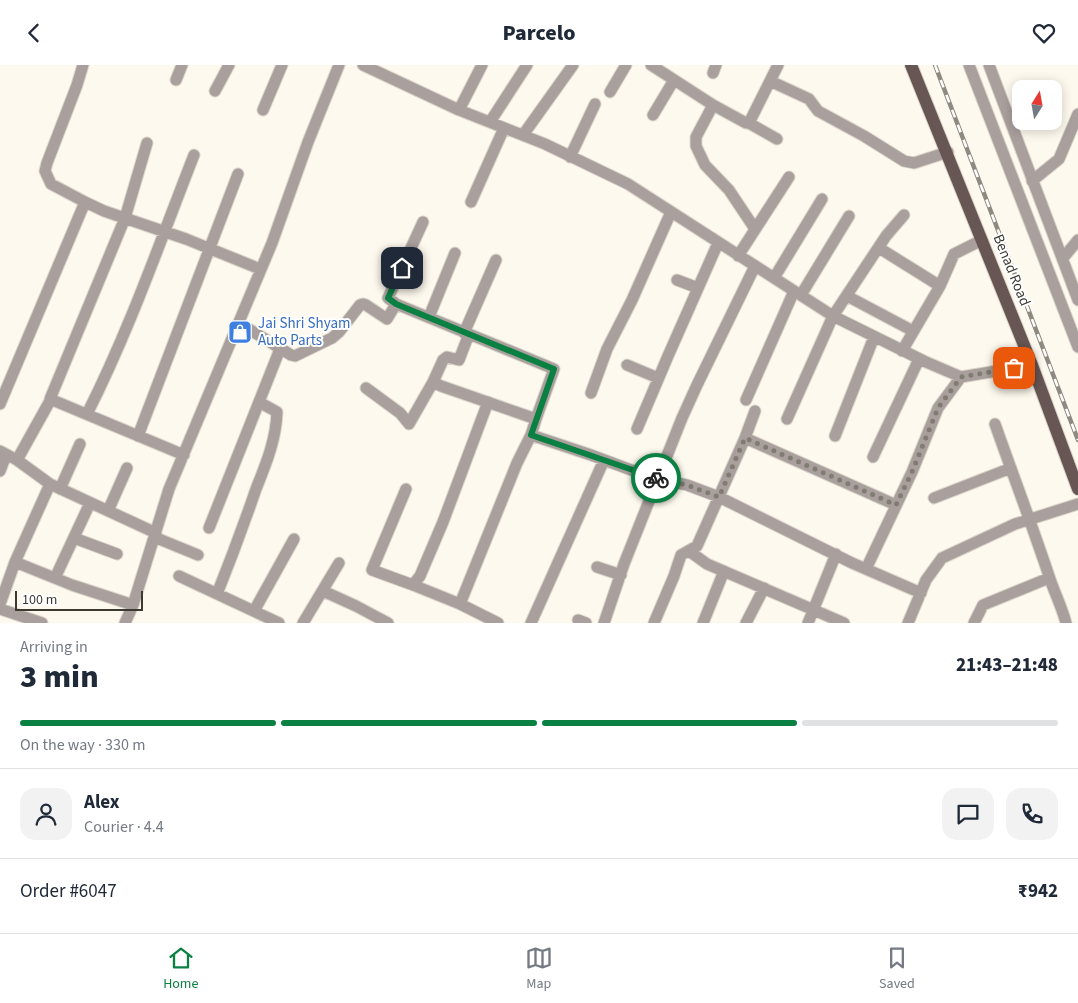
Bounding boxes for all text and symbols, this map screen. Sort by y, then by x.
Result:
text: Parcelo [503,17,575,49]
icon: back [20,19,48,47]
icon: heart [1030,19,1058,47]
north arrow [1012,80,1062,130]
map controls [1012,80,1062,130]
street label: Benad Road [988,231,1035,309]
pin [381,247,423,289]
icon: home [388,254,416,282]
place label: Jai Shri Shyam Auto Parts [258,313,350,351]
shop icon: Jai Shri Shyam Auto Parts [227,319,253,345]
pin [993,347,1035,389]
icon: bag [1000,354,1028,382]
courier [631,453,681,503]
icon: bike [642,464,670,492]
scale bar [15,588,142,611]
text: 100 m [22,590,57,610]
text: Arriving in [20,636,88,658]
text: 21:43–21:48 [956,652,1058,679]
text: 3 min [20,654,99,700]
text: On the way · 330 m [20,734,145,756]
button: person [20,788,72,840]
button: chat [942,788,994,840]
button: phone [1006,788,1058,840]
text: Alex [84,789,120,816]
text: Courier · 4.4 [84,816,164,838]
text: Order #6047 [20,878,117,905]
text: ₹942 [1018,878,1058,905]
tab: Home [163,944,198,994]
tab: Map [525,944,553,994]
tab: Saved [879,944,915,994]

